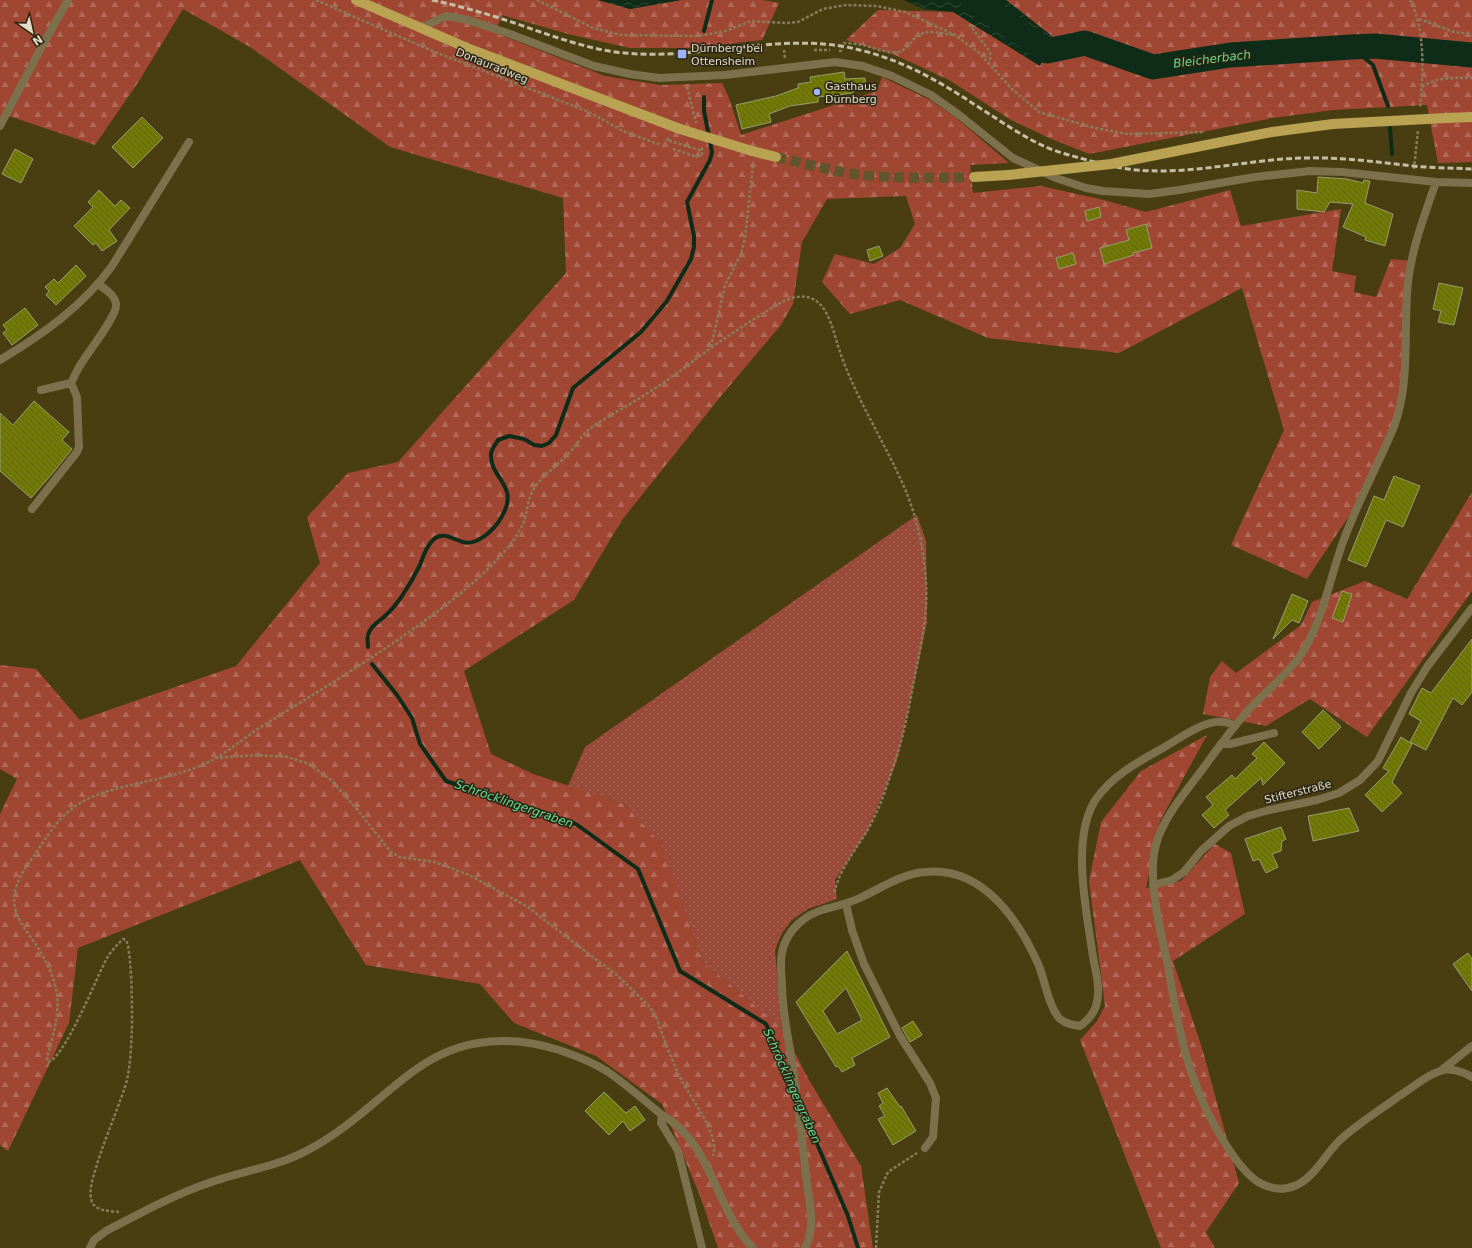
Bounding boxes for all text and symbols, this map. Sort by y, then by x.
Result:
north arrow [12,12,52,52]
text: N [30,32,45,48]
place label: Dürnberg bei Ottensheim [691,42,763,68]
street label: Donauradweg [454,46,530,86]
water label: Bleicherbach [1172,47,1252,71]
marker: Dürnberg bei Ottensheim [676,48,688,60]
place label: Gasthaus Dürnberg [825,80,877,106]
marker: Gasthaus Dürnberg [812,87,822,97]
water label: Schröcklingergraben [453,777,575,831]
street label: Stifterstraße [1263,777,1333,807]
water label: Schröcklingergraben [760,1026,824,1146]

